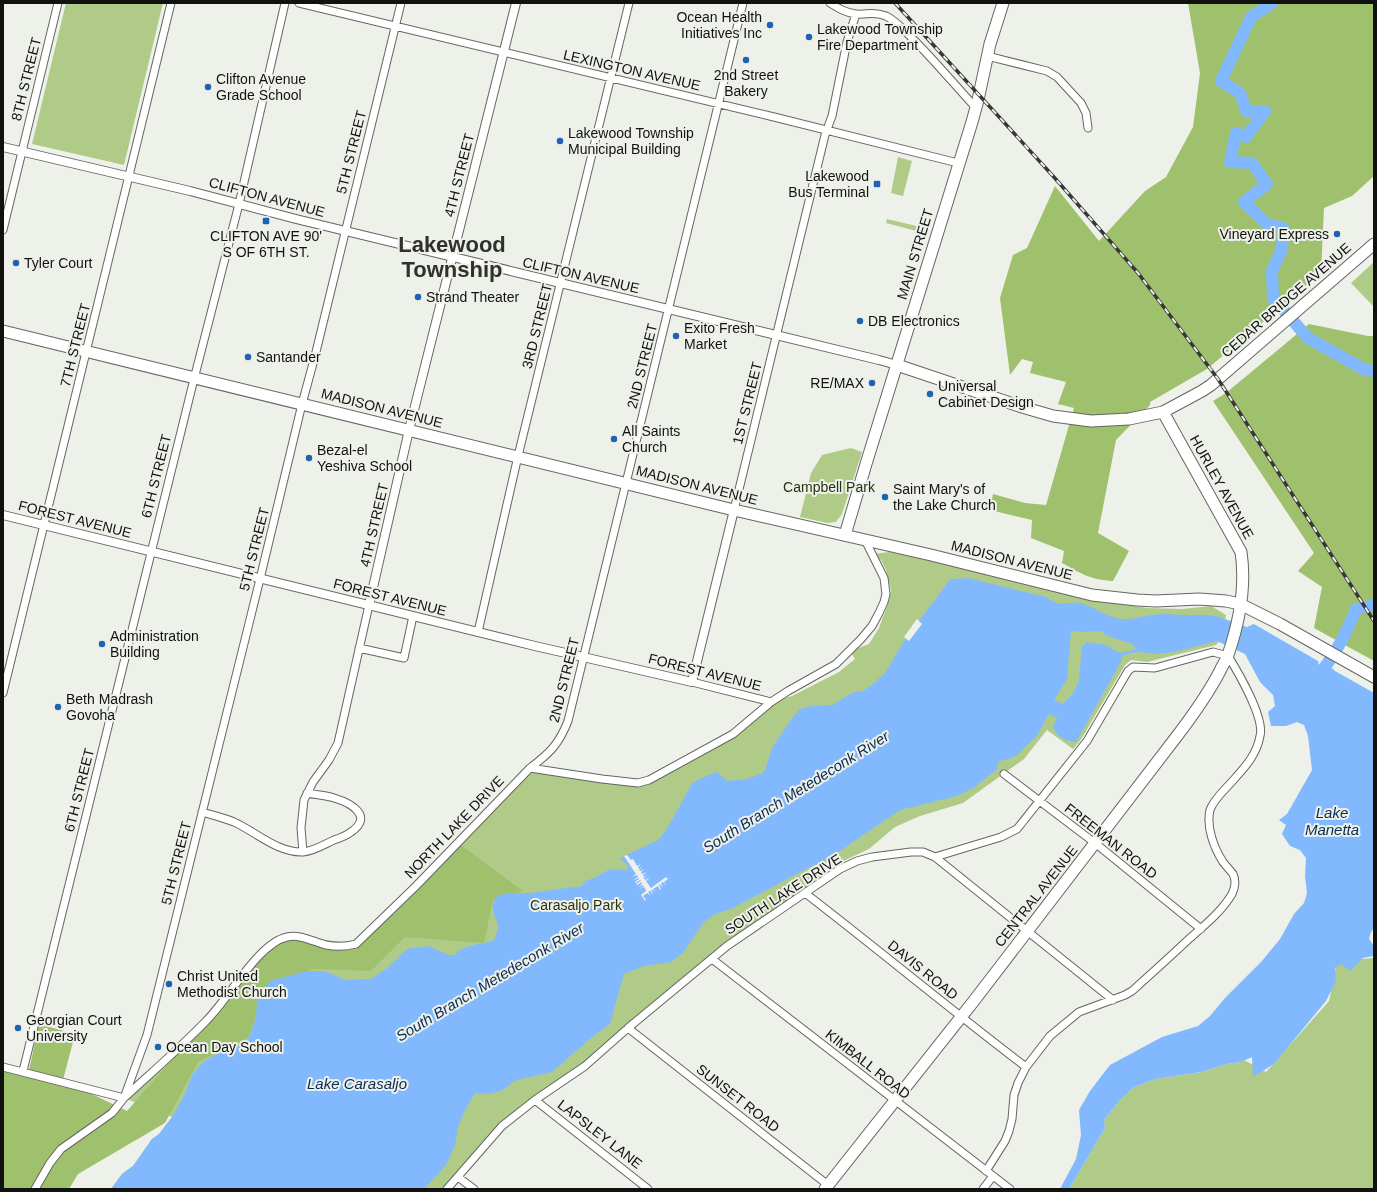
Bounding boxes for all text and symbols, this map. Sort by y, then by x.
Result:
place label: Ocean Health Initiatives Inc [676,9,762,41]
marker: Ocean Health Initiatives Inc [765,20,775,30]
place label: Lakewood Township Fire Department [817,21,943,53]
marker: Lakewood Township Fire Department [804,32,814,42]
street label: 8TH STREET [8,35,44,122]
street label: LEXINGTON AVENUE [562,46,702,94]
marker: 2nd Street Bakery [741,55,751,65]
place label: 2nd Street Bakery [714,67,778,99]
place label: Clifton Avenue Grade School [216,71,306,103]
marker: Clifton Avenue Grade School [203,82,213,92]
street label: 5TH STREET [333,108,369,195]
place label: Lakewood Township Municipal Building [568,125,694,157]
street label: 4TH STREET [441,131,477,218]
marker: Lakewood Township Municipal Building [555,136,565,146]
place label: Lakewood Bus Terminal [788,168,869,200]
street label: CLIFTON AVENUE [207,174,327,220]
marker: Lakewood Bus Terminal [872,179,882,189]
street label: MAIN STREET [894,206,937,301]
marker: CLIFTON AVE 90' S OF 6TH ST. [261,216,271,226]
place label: Vineyard Express [1220,226,1329,242]
place label: CLIFTON AVE 90' S OF 6TH ST. [210,228,322,260]
marker: Vineyard Express [1332,229,1342,239]
district label: Lakewood Township [398,232,506,282]
street label: CEDAR BRIDGE AVENUE [1218,239,1354,361]
street label: CLIFTON AVENUE [521,254,641,296]
place label: Tyler Court [24,255,93,271]
marker: Tyler Court [11,258,21,268]
street label: 3RD STREET [519,281,555,370]
place label: Strand Theater [426,289,519,305]
marker: Strand Theater [413,292,423,302]
street label: 7TH STREET [57,301,93,388]
place label: DB Electronics [868,313,960,329]
marker: DB Electronics [855,316,865,326]
place label: Exito Fresh Market [684,320,755,352]
street label: 2ND STREET [624,321,660,410]
marker: Exito Fresh Market [671,331,681,341]
place label: Santander [256,349,321,365]
marker: Santander [243,352,253,362]
street label: 1ST STREET [729,360,765,446]
place label: RE/MAX [810,375,865,391]
marker: RE/MAX [867,378,877,388]
place label: Universal Cabinet Design [938,378,1034,410]
street label: MADISON AVENUE [319,385,445,431]
marker: Universal Cabinet Design [925,389,935,399]
place label: All Saints Church [622,423,680,455]
street label: 6TH STREET [138,432,174,519]
street label: HURLEY AVENUE [1187,432,1257,542]
marker: All Saints Church [609,434,619,444]
place label: Bezal-el Yeshiva School [317,442,412,474]
marker: Bezal-el Yeshiva School [304,453,314,463]
street label: MADISON AVENUE [634,462,760,508]
park label: Campbell Park [783,479,876,495]
street label: 4TH STREET [357,481,392,568]
place label: Saint Mary's of the Lake Church [893,481,996,513]
marker: Saint Mary's of the Lake Church [880,492,890,502]
street label: FOREST AVENUE [17,497,133,541]
street label: 5TH STREET [236,505,272,592]
street label: MADISON AVENUE [949,537,1075,583]
street label: FOREST AVENUE [332,575,448,619]
place label: Administration Building [110,628,199,660]
street label: 2ND STREET [546,635,582,724]
marker: Administration Building [97,639,107,649]
street label: FOREST AVENUE [647,650,763,694]
place label: Beth Madrash Govoha [66,691,153,723]
marker: Beth Madrash Govoha [53,702,63,712]
water label: South Branch Metedeconk River [700,727,893,856]
street label: 6TH STREET [61,746,97,833]
street label: NORTH LAKE DRIVE [401,773,507,881]
street label: FREEMAN ROAD [1062,800,1160,882]
water label: Lake Manetta [1305,804,1359,838]
street label: 5TH STREET [158,819,194,906]
street label: CENTRAL AVENUE [991,842,1081,950]
street label: SOUTH LAKE DRIVE [722,850,844,938]
park label: Carasaljo Park [530,897,623,913]
water label: South Branch Metedeconk River [393,918,588,1044]
street label: DAVIS ROAD [885,937,961,1003]
place label: Christ United Methodist Church [177,968,287,1000]
marker: Christ United Methodist Church [164,979,174,989]
place label: Georgian Court University [26,1012,122,1044]
marker: Georgian Court University [13,1023,23,1033]
street label: KIMBALL ROAD [823,1026,913,1102]
place label: Ocean Day School [166,1039,283,1055]
marker: Ocean Day School [153,1042,163,1052]
street label: SUNSET ROAD [693,1061,783,1135]
water label: Lake Carasaljo [307,1075,407,1092]
street label: LAPSLEY LANE [555,1096,645,1172]

